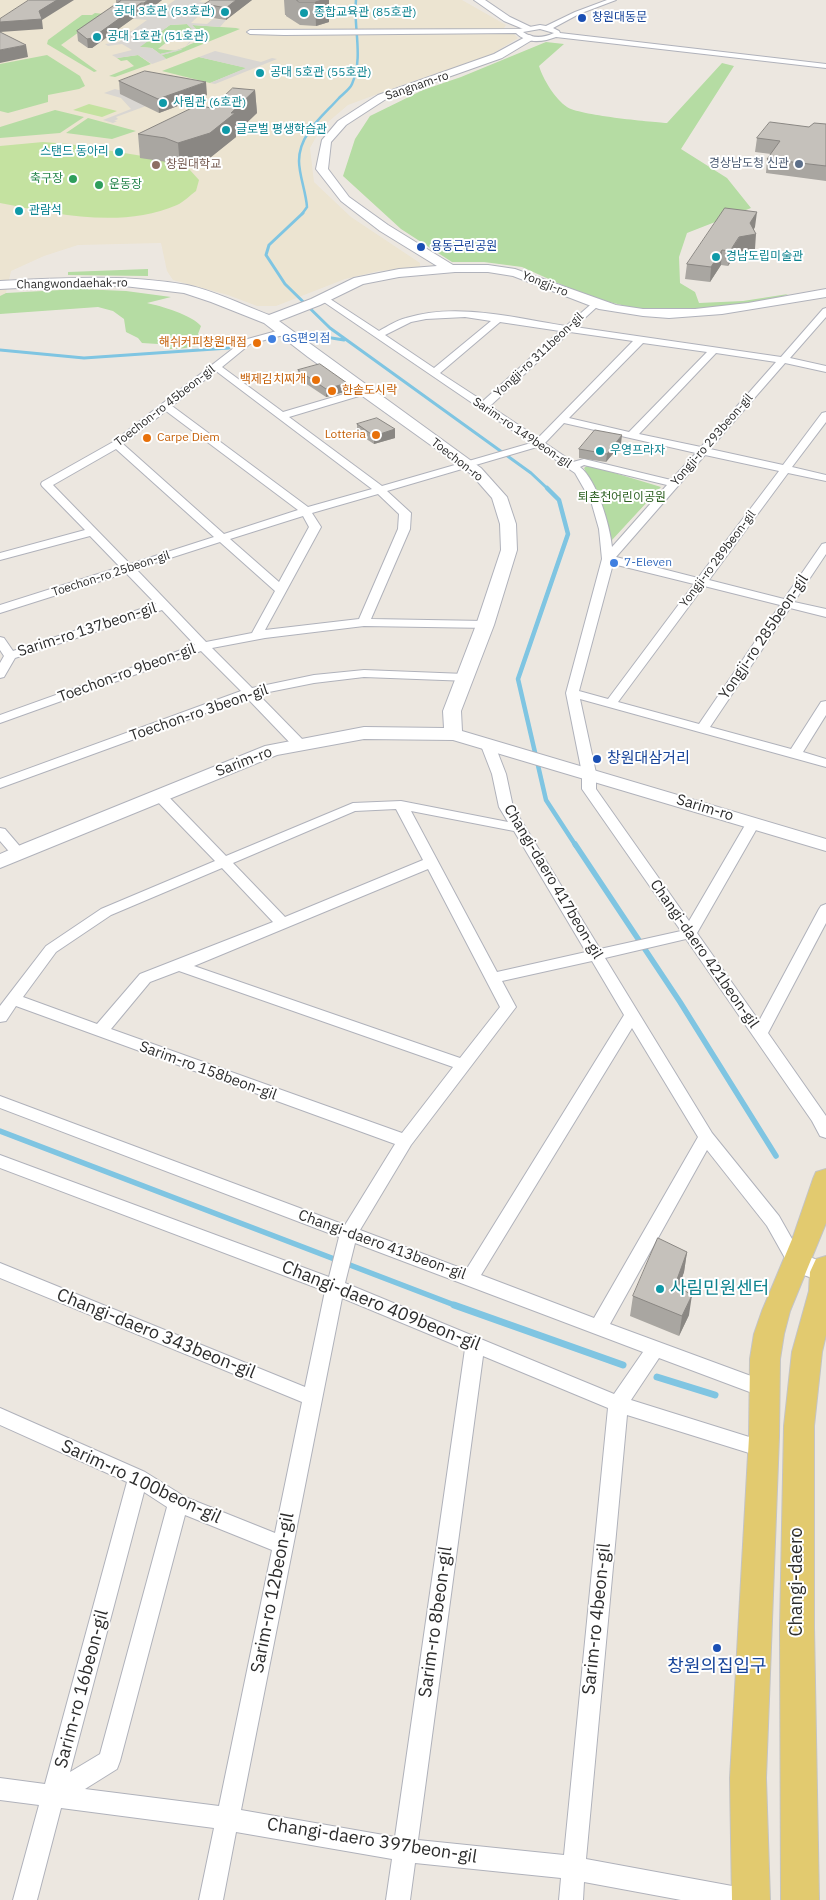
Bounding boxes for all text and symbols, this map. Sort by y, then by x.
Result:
place label: 공대 3호관 (53호관) [113,5,215,19]
marker: 공대 3호관 (53호관) [219,6,231,18]
place label: 종합교육관 (85호관) [314,6,417,20]
marker: 종합교육관 (85호관) [298,7,310,19]
place label: 창원대동문 [592,11,647,25]
marker: 창원대동문 [576,12,588,24]
place label: 공대 1호관 (51호관) [107,30,209,44]
marker: 공대 1호관 (51호관) [91,31,103,43]
place label: 공대 5호관 (55호관) [270,66,372,80]
marker: 공대 5호관 (55호관) [254,67,266,79]
street label: Sangnam-ro [383,68,451,104]
place label: 사림관 (6호관) [173,96,246,110]
marker: 사림관 (6호관) [157,97,169,109]
place label: 글로벌 평생학습관 [236,123,327,137]
marker: 글로벌 평생학습관 [220,124,232,136]
place label: 스탠드 동아리 [40,145,109,159]
marker: 스탠드 동아리 [113,146,125,158]
place label: 경상남도청 신관 [709,157,789,171]
place label: 창원대학교 [166,158,221,172]
marker: 경상남도청 신관 [793,158,805,170]
marker: 창원대학교 [150,159,162,171]
place label: 축구장 [30,172,63,186]
marker: 축구장 [67,173,79,185]
place label: 운동장 [109,178,142,192]
marker: 운동장 [93,179,105,191]
place label: 관람석 [29,204,62,218]
marker: 관람석 [13,205,25,217]
place label: 용동근린공원 [431,240,497,254]
marker: 용동근린공원 [415,241,427,253]
place label: 경남도립미술관 [726,250,803,264]
marker: 경남도립미술관 [710,251,722,263]
street label: Yongji-ro [520,268,570,300]
street label: Changwondaehak-ro [16,276,128,292]
street label: Yongji-ro 311beon-gil [491,310,587,400]
place label: GS편의점 [282,332,330,346]
marker: GS편의점 [266,333,278,345]
place label: 해쉬커피창원대점 [159,336,247,350]
marker: 해쉬커피창원대점 [251,337,263,349]
street label: Toechon-ro 45beon-gil [112,362,218,450]
place label: 백제김치찌개 [240,373,306,387]
marker: 백제김치찌개 [310,374,322,386]
place label: 한솥도시락 [342,384,397,398]
marker: 한솥도시락 [326,385,338,397]
street label: Yongji-ro 293beon-gil [668,391,756,489]
street label: Sarim-ro 149beon-gil [470,395,574,471]
place label: Lotteria [325,428,366,442]
marker: Lotteria [370,429,382,441]
place label: Carpe Diem [157,431,220,445]
marker: Carpe Diem [141,432,153,444]
street label: Toechon-ro [428,435,486,485]
place label: 우영프라자 [610,444,665,458]
marker: 우영프라자 [594,445,606,457]
park label: 퇴촌천어린이공원 [578,491,666,505]
street label: Yongji-ro 289beon-gil [677,508,759,610]
street label: Toechon-ro 25beon-gil [50,548,172,600]
place label: 7-Eleven [624,556,672,570]
marker: 7-Eleven [608,557,620,569]
street label: Yongji-ro 285beon-gil [716,571,812,703]
street label: Sarim-ro 137beon-gil [15,599,159,661]
street label: Toechon-ro 9beon-gil [56,640,198,706]
street label: Toechon-ro 3beon-gil [127,681,271,745]
street label: Sarim-ro [213,743,275,781]
place label: 창원대삼거리 [607,750,690,768]
marker: 창원대삼거리 [591,753,603,765]
street label: Sarim-ro [674,791,736,825]
street label: Changi-daero 417beon-gil [500,801,606,963]
street label: Changi-daero 421beon-gil [646,876,762,1032]
street label: Sarim-ro 158beon-gil [137,1038,279,1104]
street label: Changi-daero 413beon-gil [296,1206,468,1284]
street label: Changi-daero 409beon-gil [278,1256,484,1356]
place label: 사림민원센터 [670,1278,769,1300]
marker: 사림민원센터 [654,1283,666,1295]
street label: Changi-daero 343beon-gil [53,1284,259,1384]
street label: Sarim-ro 100beon-gil [58,1435,224,1529]
street label: Sarim-ro 12beon-gil [247,1511,299,1675]
street label: Changi-daero [786,1527,808,1637]
street label: Sarim-ro 4beon-gil [578,1542,616,1696]
street label: Sarim-ro 8beon-gil [415,1545,457,1699]
street label: Sarim-ro 16beon-gil [50,1607,114,1771]
marker: 창원의집입구 [711,1642,723,1654]
place label: 창원의집입구 [667,1656,767,1678]
street label: Changi-daero 397beon-gil [265,1814,479,1868]

